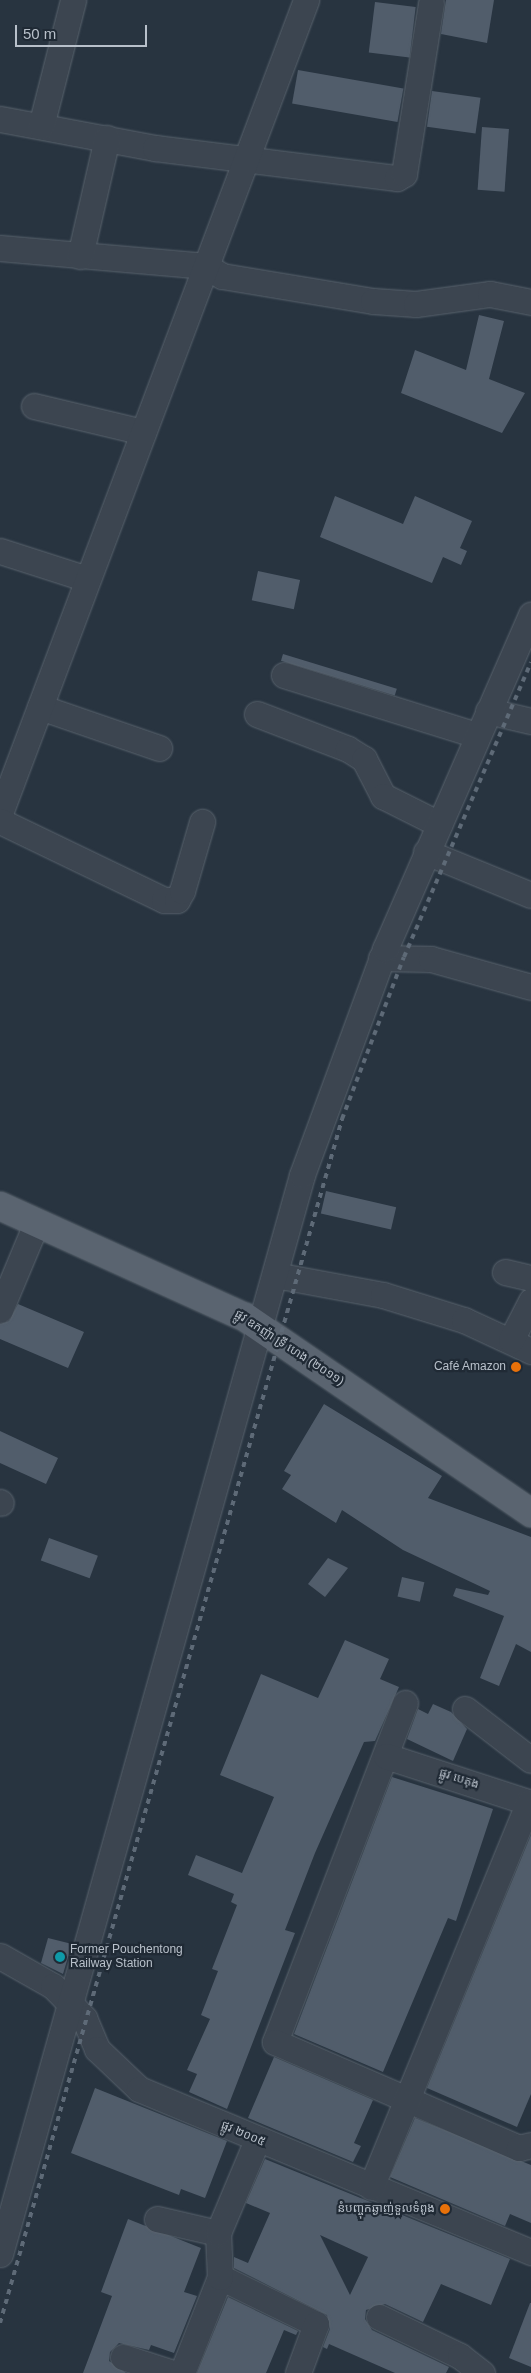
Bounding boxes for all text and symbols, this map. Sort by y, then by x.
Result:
scale bar [18,15,150,47]
text: 50 m [23,25,56,42]
street label: ផ្លូវ ឧកញ៉ា ទ្រី ហេង (២០១១) [232,1307,346,1389]
place label: Café Amazon [433,1360,506,1374]
marker: Café Amazon [510,1361,522,1373]
street label: ផ្លូវ បេតុង [437,1766,481,1792]
place label: Former Pouchentong Railway Station [70,1943,183,1971]
marker: Former Pouchentong Railway Station [54,1951,66,1963]
street label: ផ្លូវ ២០០៥ [219,2118,267,2150]
place label: នំបញ្ចុកឆ្ងាញ់ទួលទំពូង [337,2202,435,2216]
marker: នំបញ្ចុកឆ្ងាញ់ទួលទំពូង [439,2203,451,2215]

